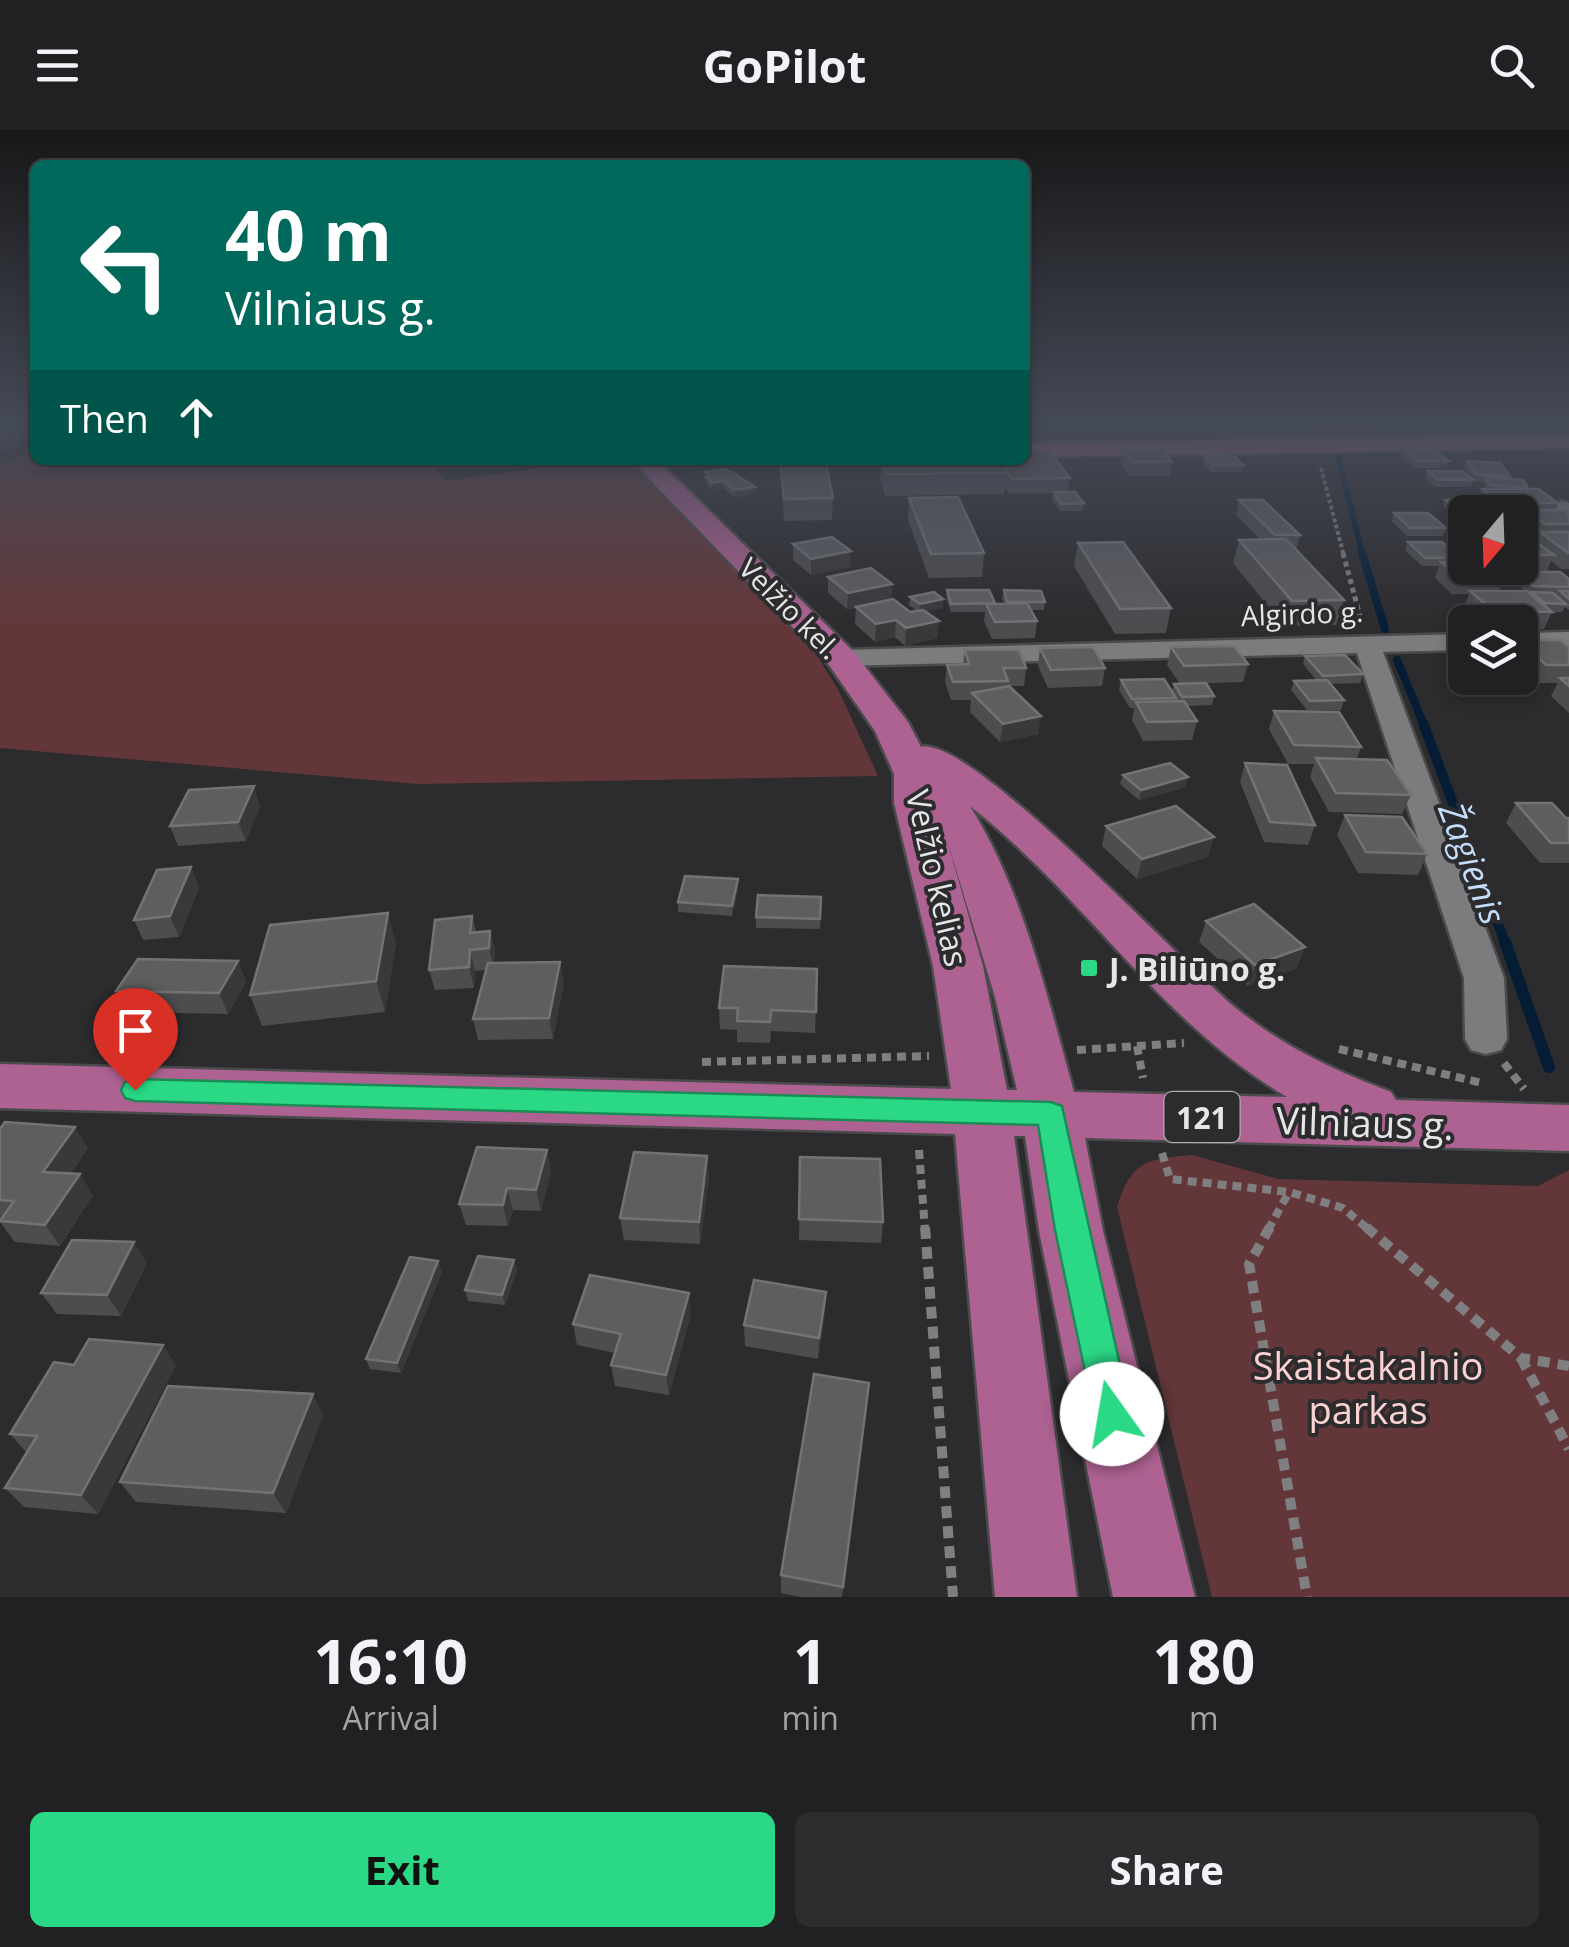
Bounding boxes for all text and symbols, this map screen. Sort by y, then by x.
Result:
text: GoPilot [703,35,866,96]
icon: menu [30,38,85,93]
icon: search [1484,38,1539,93]
text: 40 m [225,186,392,282]
icon: left [60,200,190,330]
text: Vilniaus g. [225,277,436,338]
icon: ahead [169,390,224,445]
text: Then [60,392,149,444]
north arrow [1448,495,1538,585]
map controls [1448,495,1538,695]
street label: Velžio kel. [731,549,849,667]
street label: Algirdo g. [1240,592,1364,634]
button: layers [1448,605,1538,695]
street label: Velžio kelias [897,786,979,970]
water label: Žagienis [1428,794,1518,931]
place label: J. Biliūno g. [1106,947,1285,990]
marker: J. Biliūno g. [1078,957,1100,979]
pin [93,988,178,1091]
icon: arrive [108,1003,163,1058]
road number: 121 [1164,1092,1240,1142]
street label: Vilniaus g. [1275,1093,1455,1151]
park label: Skaistakalnio parkas [1253,1339,1483,1435]
position arrow [1060,1362,1164,1466]
text: 16:10 [314,1620,468,1702]
text: 1 [793,1620,827,1702]
text: 180 [1152,1620,1255,1702]
text: Arrival [343,1696,439,1739]
text: min [782,1696,839,1739]
text: m [1189,1696,1219,1739]
button: Exit [30,1812,775,1927]
button: Share [795,1812,1539,1927]

